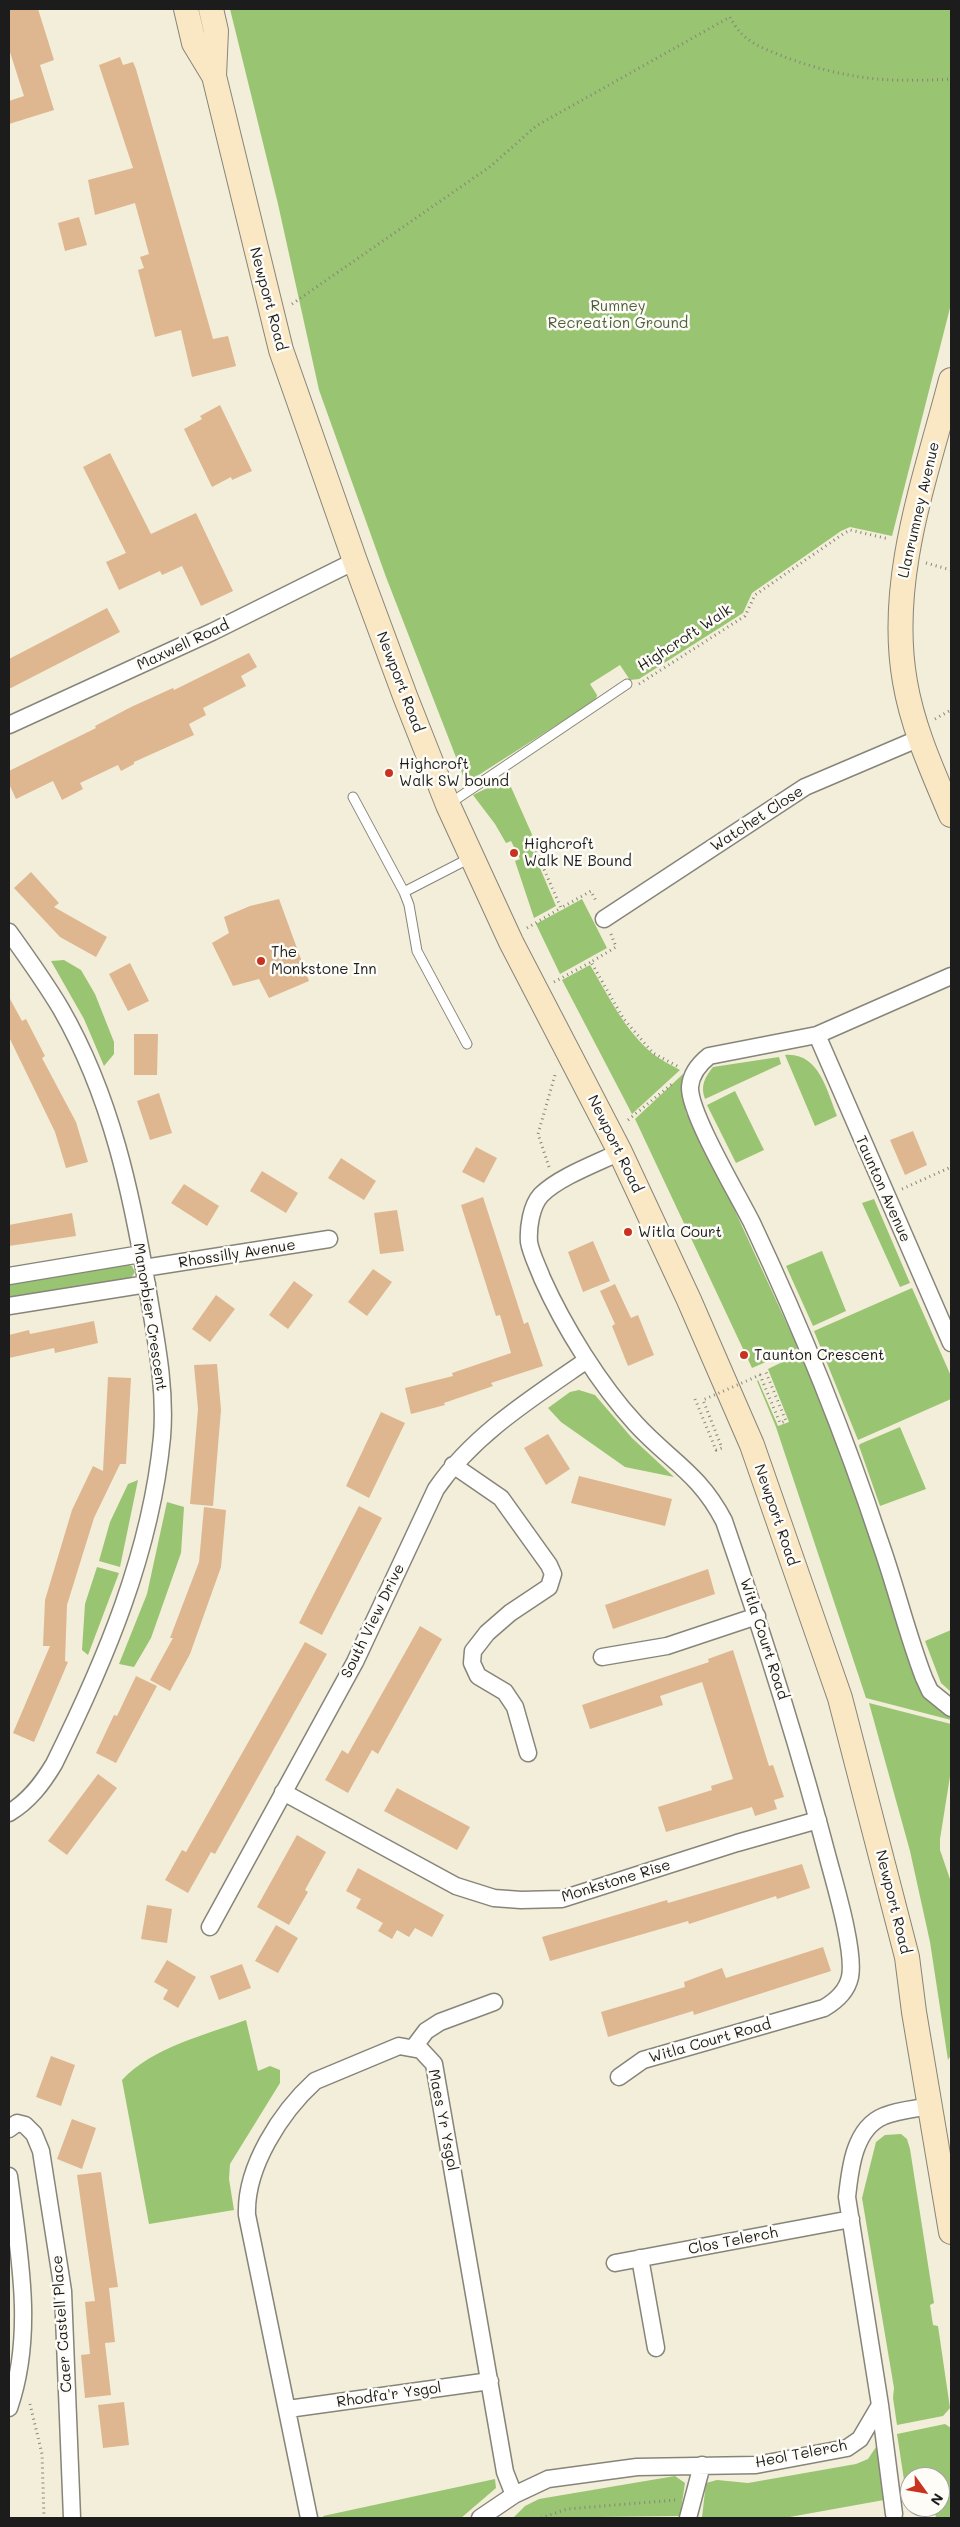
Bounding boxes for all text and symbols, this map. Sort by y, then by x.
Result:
street label: Newport Road [246,245,290,353]
park label: Rumney Recreation Ground [548,297,688,332]
street label: Llanrumney Avenue [895,440,943,580]
street label: Highcroft Walk [634,601,736,675]
street label: Maxwell Road [134,616,232,674]
street label: Newport Road [373,629,427,735]
place label: Highcroft Walk SW bound [399,755,509,790]
marker: Highcroft Walk SW bound [383,767,395,779]
street label: Watchet Close [707,782,807,856]
place label: Highcroft Walk NE Bound [524,835,632,870]
marker: Highcroft Walk NE Bound [508,847,520,859]
place label: The Monkstone Inn [271,943,376,978]
marker: The Monkstone Inn [255,955,267,967]
street label: Newport Road [584,1092,646,1196]
street label: Taunton Avenue [851,1133,915,1245]
place label: Witla Court [638,1223,722,1241]
marker: Witla Court [622,1226,634,1238]
street label: Rhossilly Avenue [177,1236,297,1272]
street label: Manorbier Crescent [129,1242,171,1392]
place label: Taunton Crescent [754,1346,885,1364]
marker: Taunton Crescent [738,1349,750,1361]
street label: Newport Road [750,1462,802,1568]
street label: South View Drive [338,1561,408,1681]
street label: Witla Court Road [736,1576,792,1702]
street label: Newport Road [871,1848,915,1956]
street label: Monkstone Rise [559,1856,673,1906]
street label: Witla Court Road [647,2015,773,2067]
street label: Maes Yr Ysgol [424,2068,462,2172]
street label: Clos Telerch [687,2223,779,2259]
street label: Caer Castell Place [48,2255,76,2393]
street label: Rhodfa'r Ysgol [335,2379,443,2411]
street label: Heol Telerch [754,2436,848,2472]
north arrow [900,2467,950,2517]
text: N [926,2490,948,2509]

